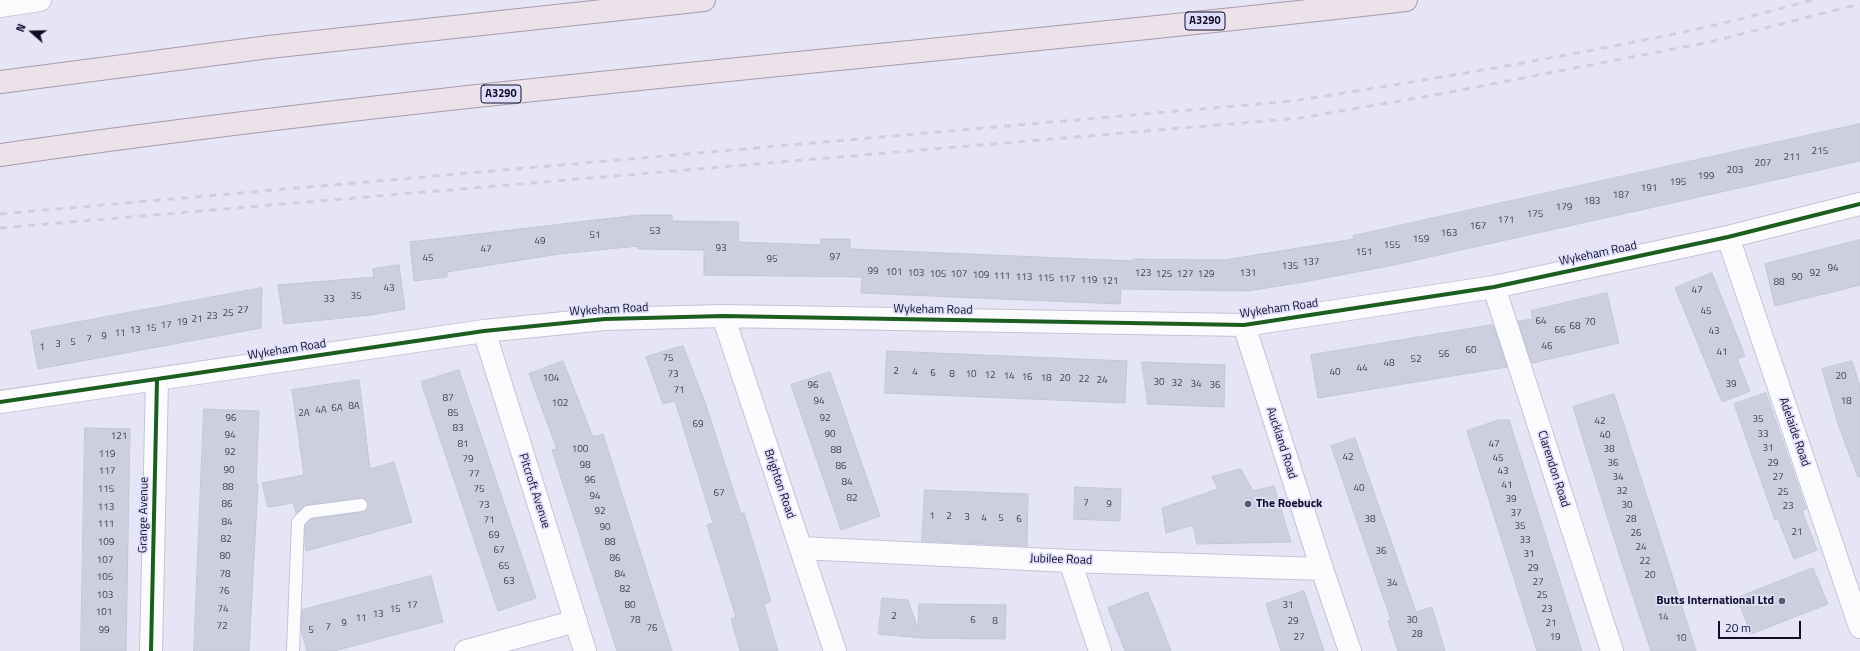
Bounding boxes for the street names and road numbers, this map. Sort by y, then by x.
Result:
road number: A3290 [1185,12,1225,30]
road number: A3290 [481,85,521,103]
street label: Wykeham Road [1558,239,1638,269]
street label: Wykeham Road [1239,296,1319,322]
street label: Wykeham Road [569,301,649,319]
street label: Wykeham Road [893,302,973,318]
street label: Wykeham Road [247,337,327,363]
street label: Adelaide Road [1775,396,1813,468]
street label: Auckland Road [1263,405,1299,481]
street label: Clarendon Road [1534,429,1572,509]
street label: Brighton Road [760,447,798,521]
street label: Pitcroft Avenue [515,452,553,530]
street label: Grange Avenue [136,477,152,553]
street label: Jubilee Road [1030,552,1092,568]

